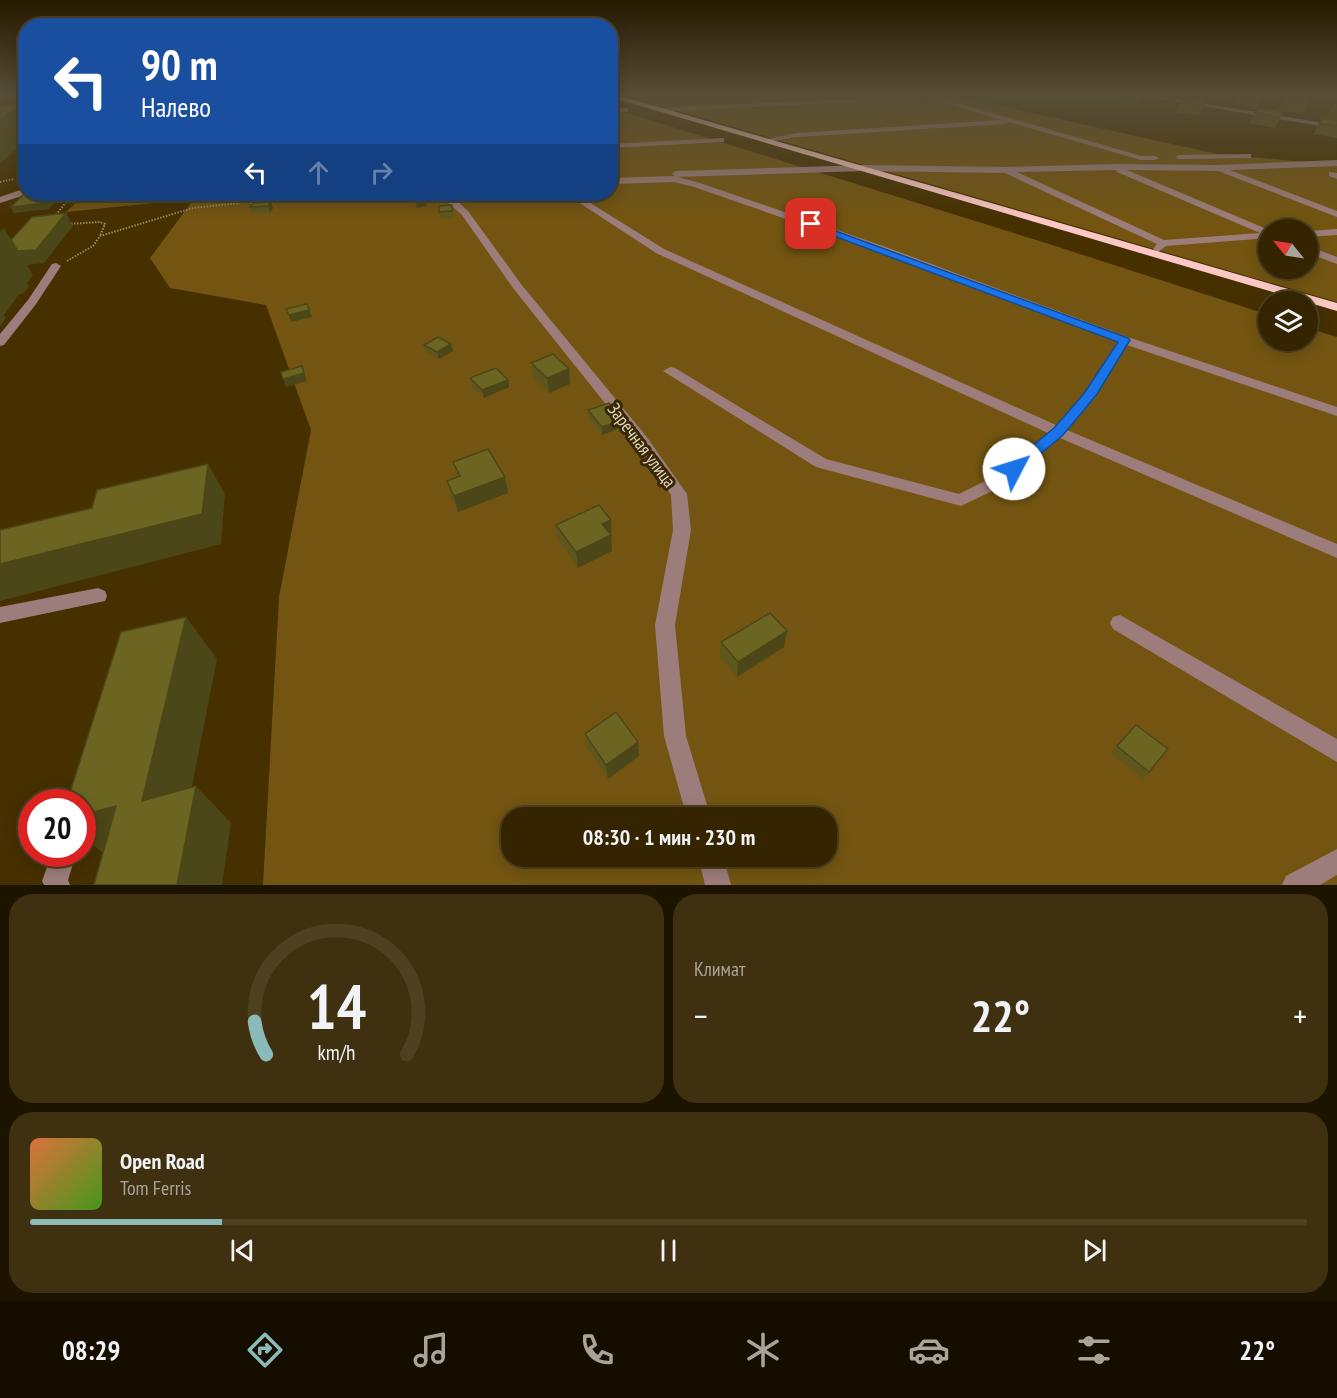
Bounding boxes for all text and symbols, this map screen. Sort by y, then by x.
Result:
text: 90 m [141,37,218,92]
icon: left [42,42,120,120]
text: Налево [141,90,211,124]
icon: left [239,156,272,189]
icon: ahead [302,156,335,189]
icon: right [365,156,398,189]
pin [785,198,836,249]
icon: arrive [794,207,827,240]
north arrow [1258,219,1318,279]
map controls [1258,219,1318,351]
button: layers [1258,291,1318,351]
street label: Заречная улица [603,398,681,492]
position arrow [982,437,1046,501]
speed limit sign: 20 [18,789,96,867]
text: 08:30 · 1 мин · 230 m [583,823,755,851]
text: Климат [694,956,745,982]
text: 14 [307,965,366,1046]
text: 22° [971,986,1030,1044]
text: − [694,994,708,1037]
text: + [1293,994,1307,1037]
text: km/h [317,1039,356,1067]
text: Open Road [120,1147,205,1175]
text: Tom Ferris [120,1175,191,1201]
icon: previous [226,1234,259,1267]
icon: pause [652,1234,685,1267]
icon: next [1078,1234,1111,1267]
icon: directions [244,1329,286,1371]
icon: music [410,1329,452,1371]
icon: phone [576,1329,618,1371]
icon: climate [742,1329,784,1371]
icon: car [908,1329,950,1371]
icon: filters [1073,1329,1115,1371]
text: 08:29 [62,1333,120,1367]
text: 22° [1239,1333,1275,1367]

